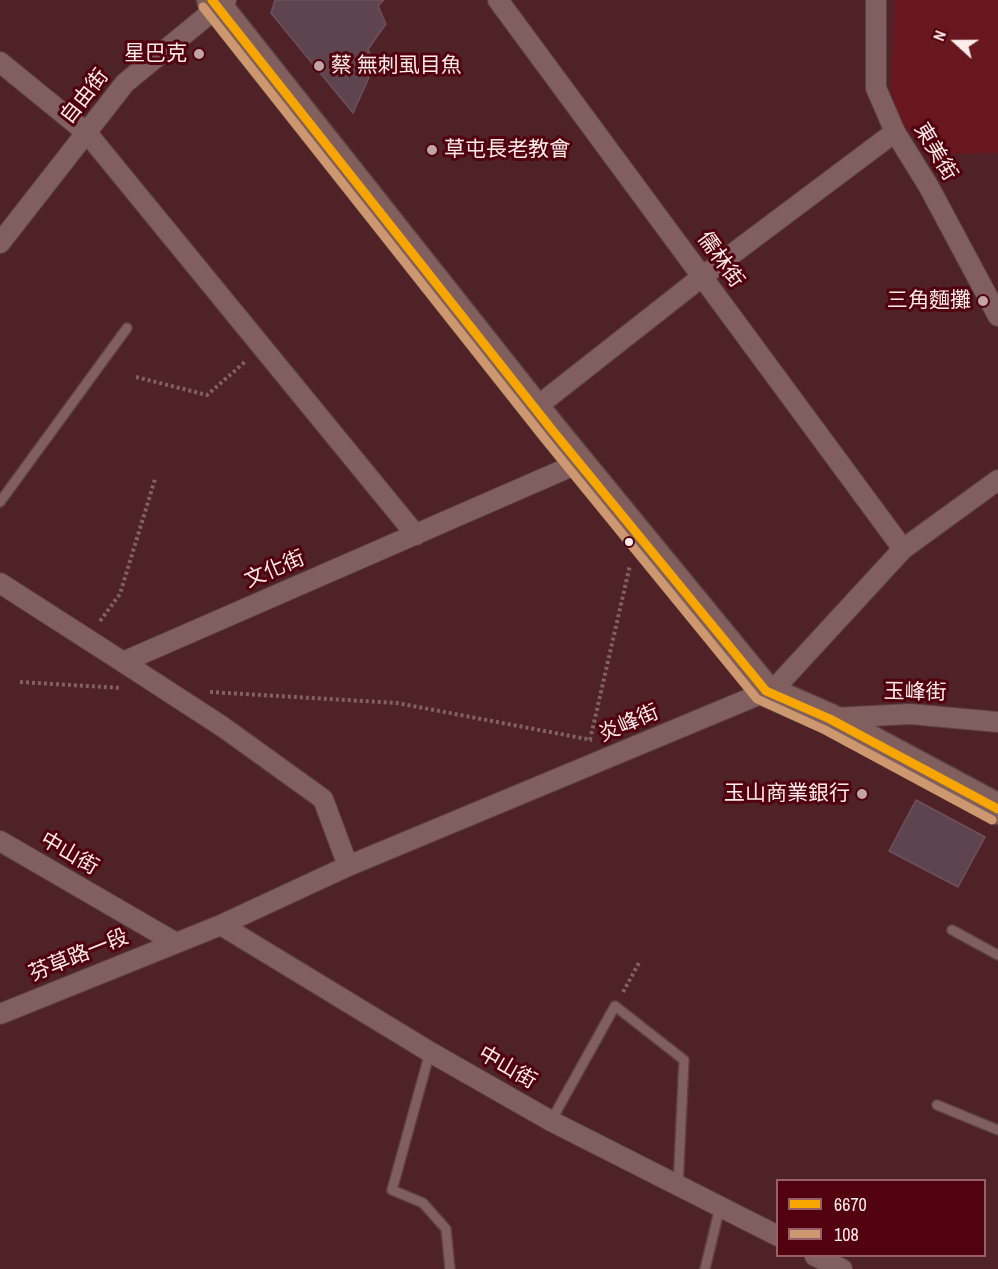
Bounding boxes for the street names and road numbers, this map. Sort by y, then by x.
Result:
street label: 自由街 [56,64,114,130]
street label: 東美街 [908,119,962,185]
street label: 儒林街 [691,227,749,293]
street label: 文化街 [241,546,309,594]
street label: 玉峰街 [883,680,947,706]
street label: 炎峰街 [595,700,663,748]
street label: 中山街 [35,827,103,881]
street label: 芬草路一段 [26,925,132,987]
street label: 中山街 [473,1041,541,1095]

